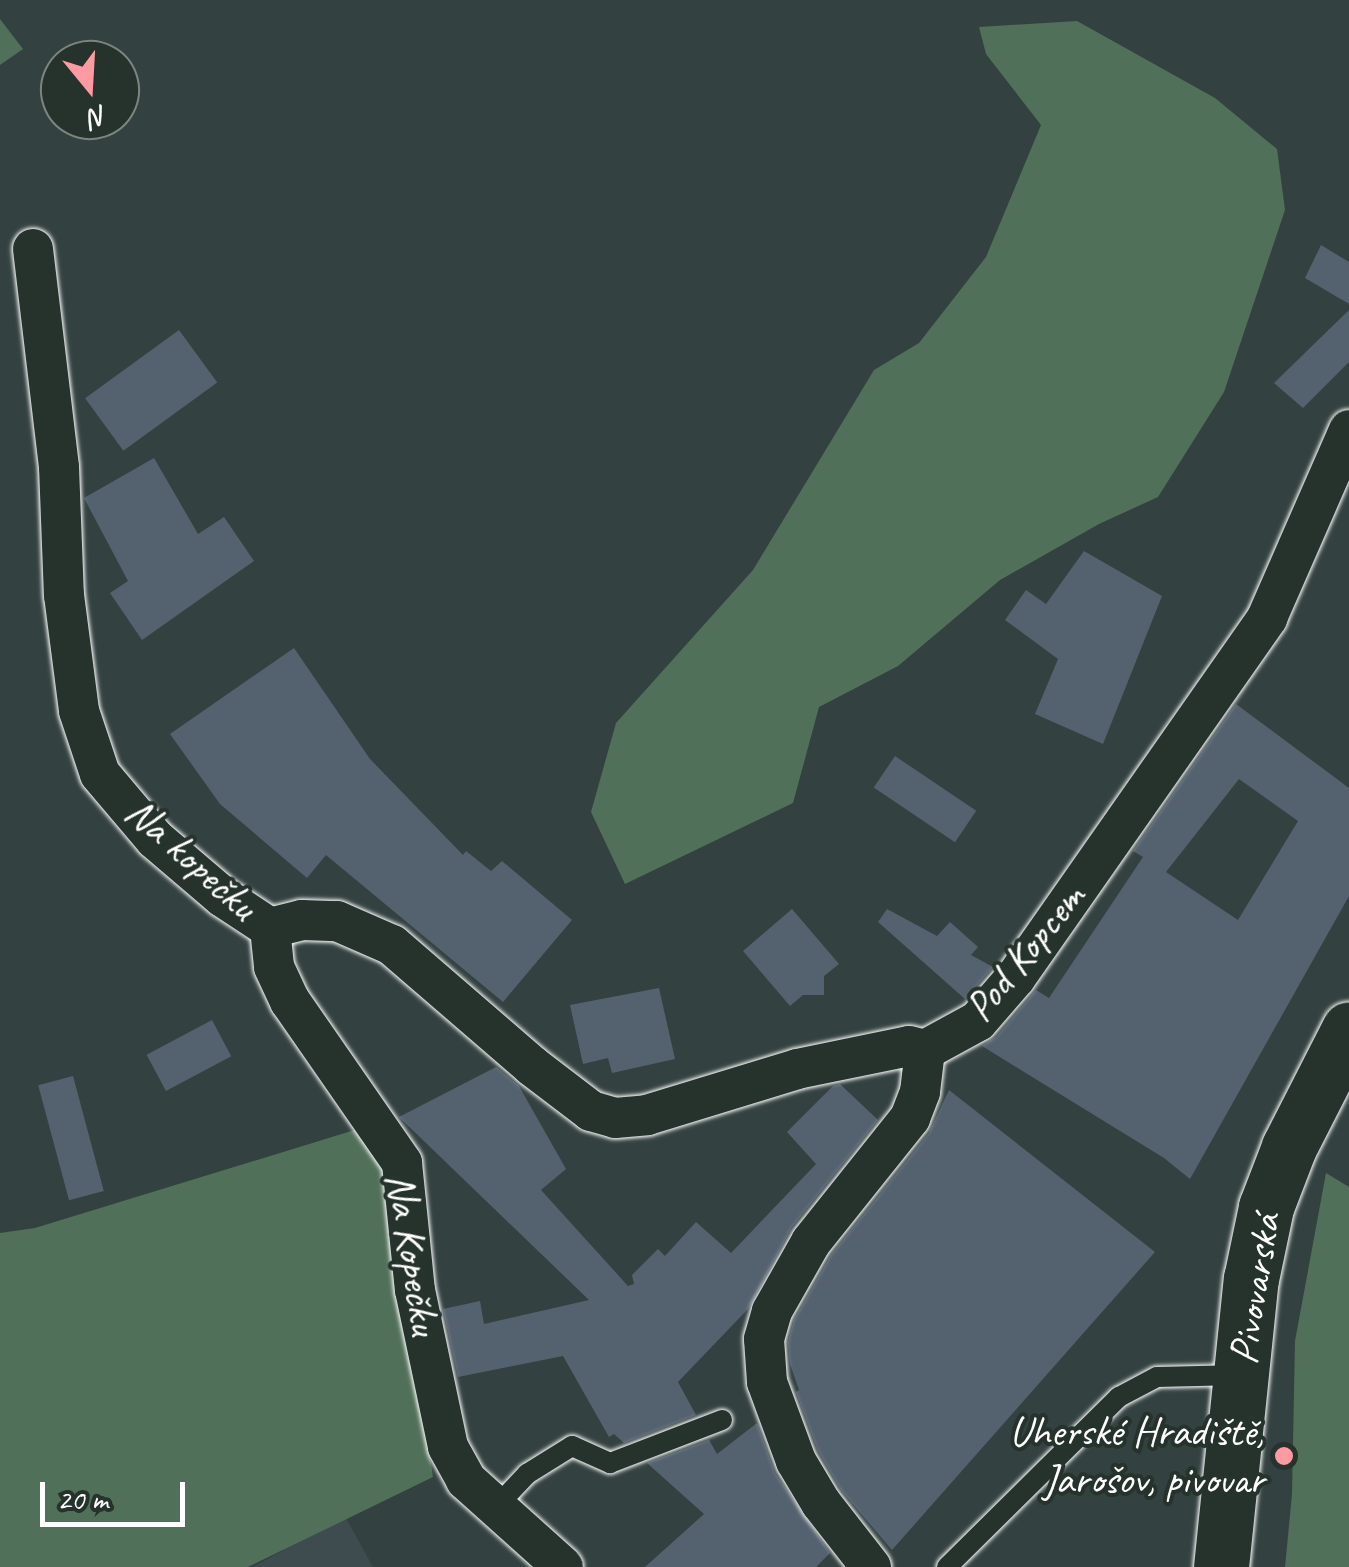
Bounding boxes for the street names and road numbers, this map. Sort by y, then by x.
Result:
street label: Na kopečku [115,787,267,931]
street label: Pod Kopcem [955,875,1095,1031]
street label: Na Kopečku [374,1170,450,1338]
street label: Pivovarská [1218,1210,1292,1368]

